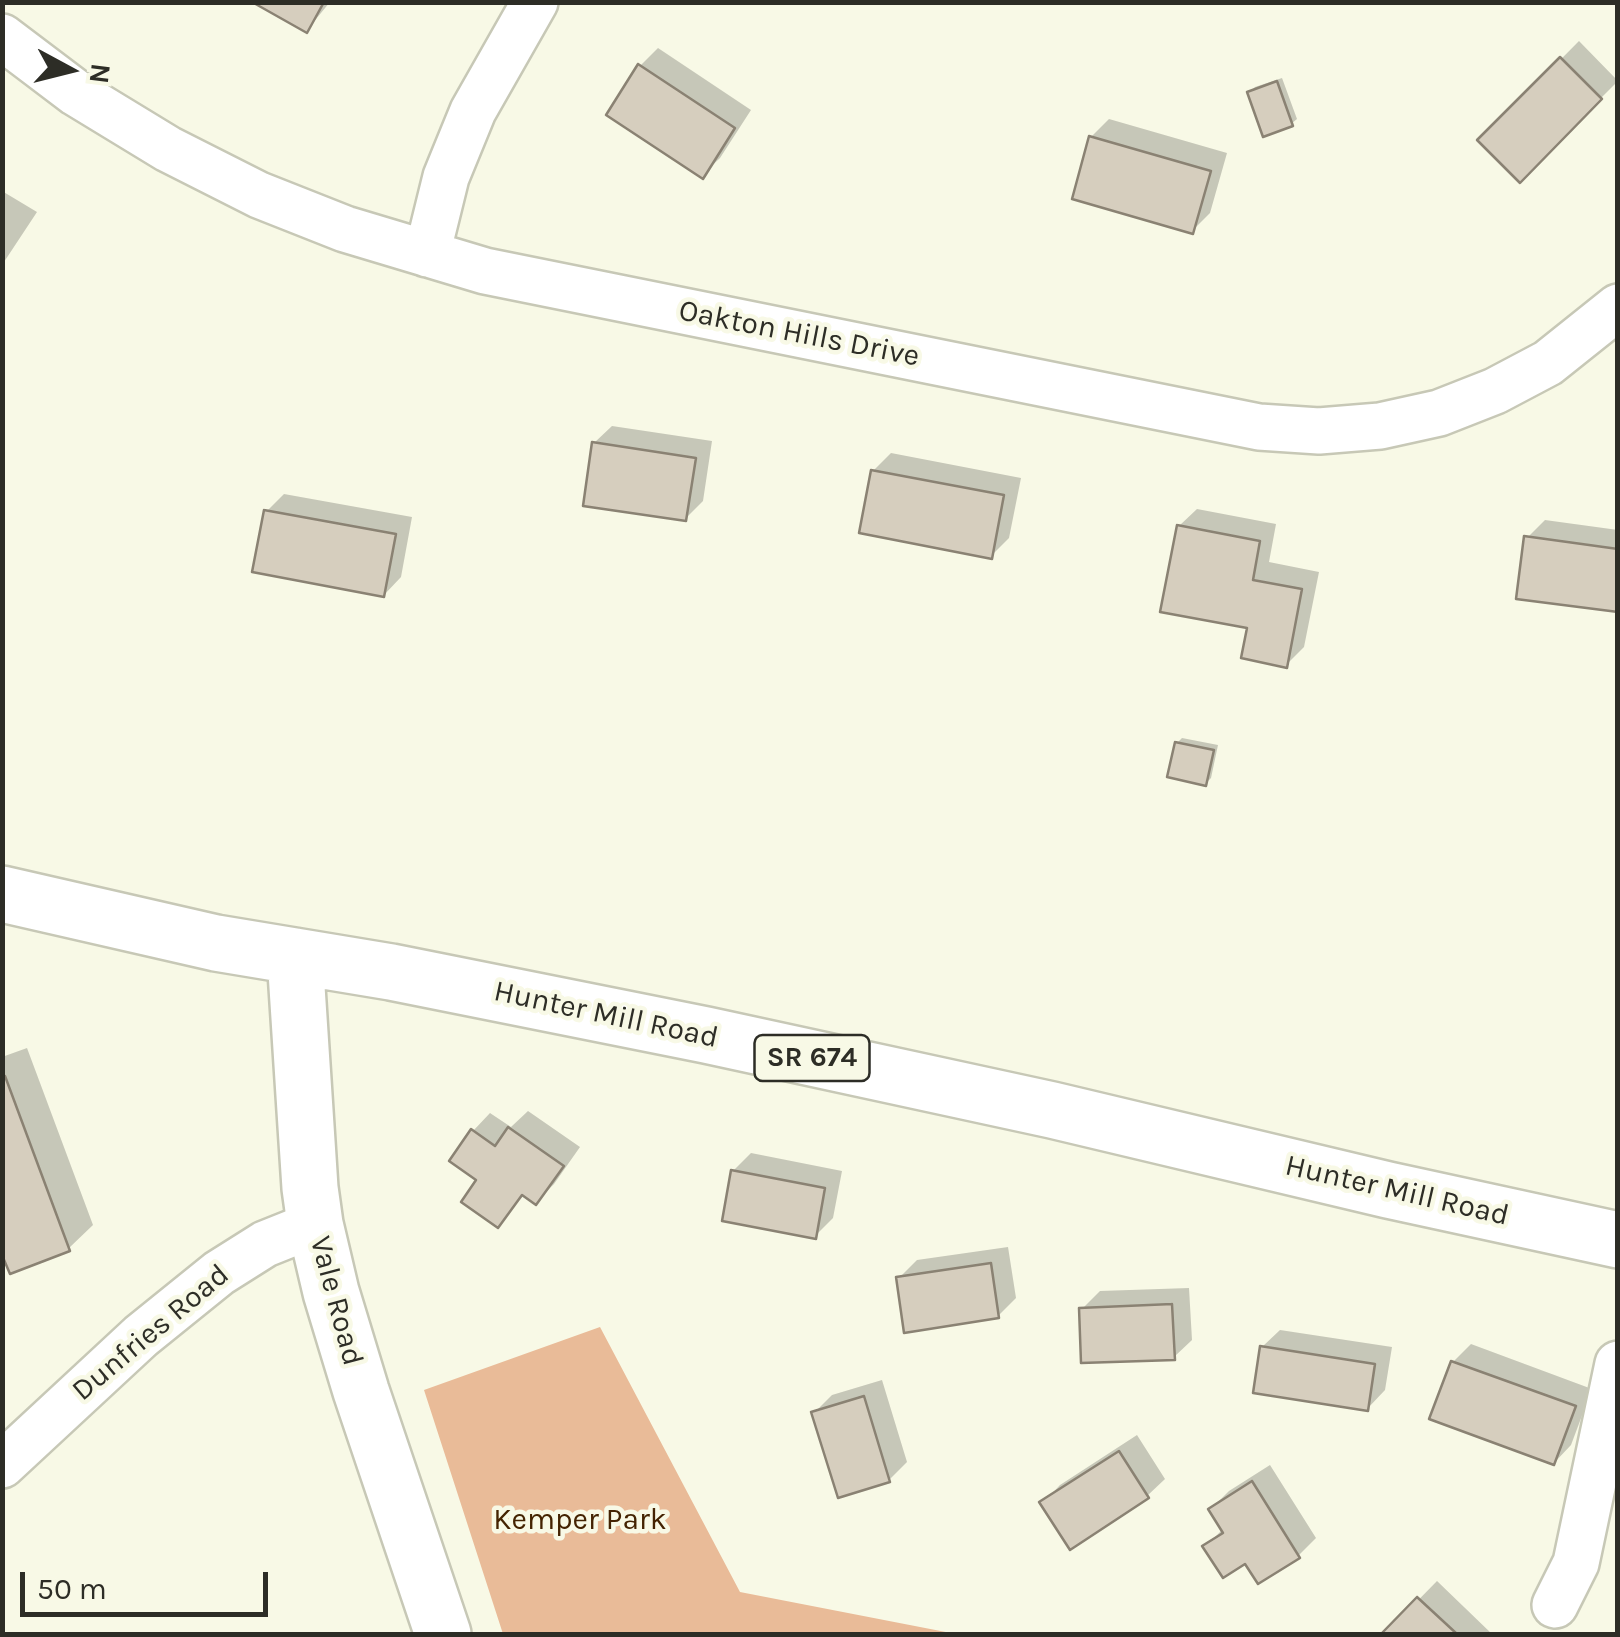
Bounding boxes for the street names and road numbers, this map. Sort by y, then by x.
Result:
street label: Oakton Hills Drive [676,293,922,375]
street label: Hunter Mill Road [491,974,721,1056]
road number: SR 674 [754,1035,870,1081]
street label: Hunter Mill Road [1282,1148,1512,1234]
street label: Vale Road [301,1232,371,1370]
street label: Dunfries Road [65,1257,237,1409]

